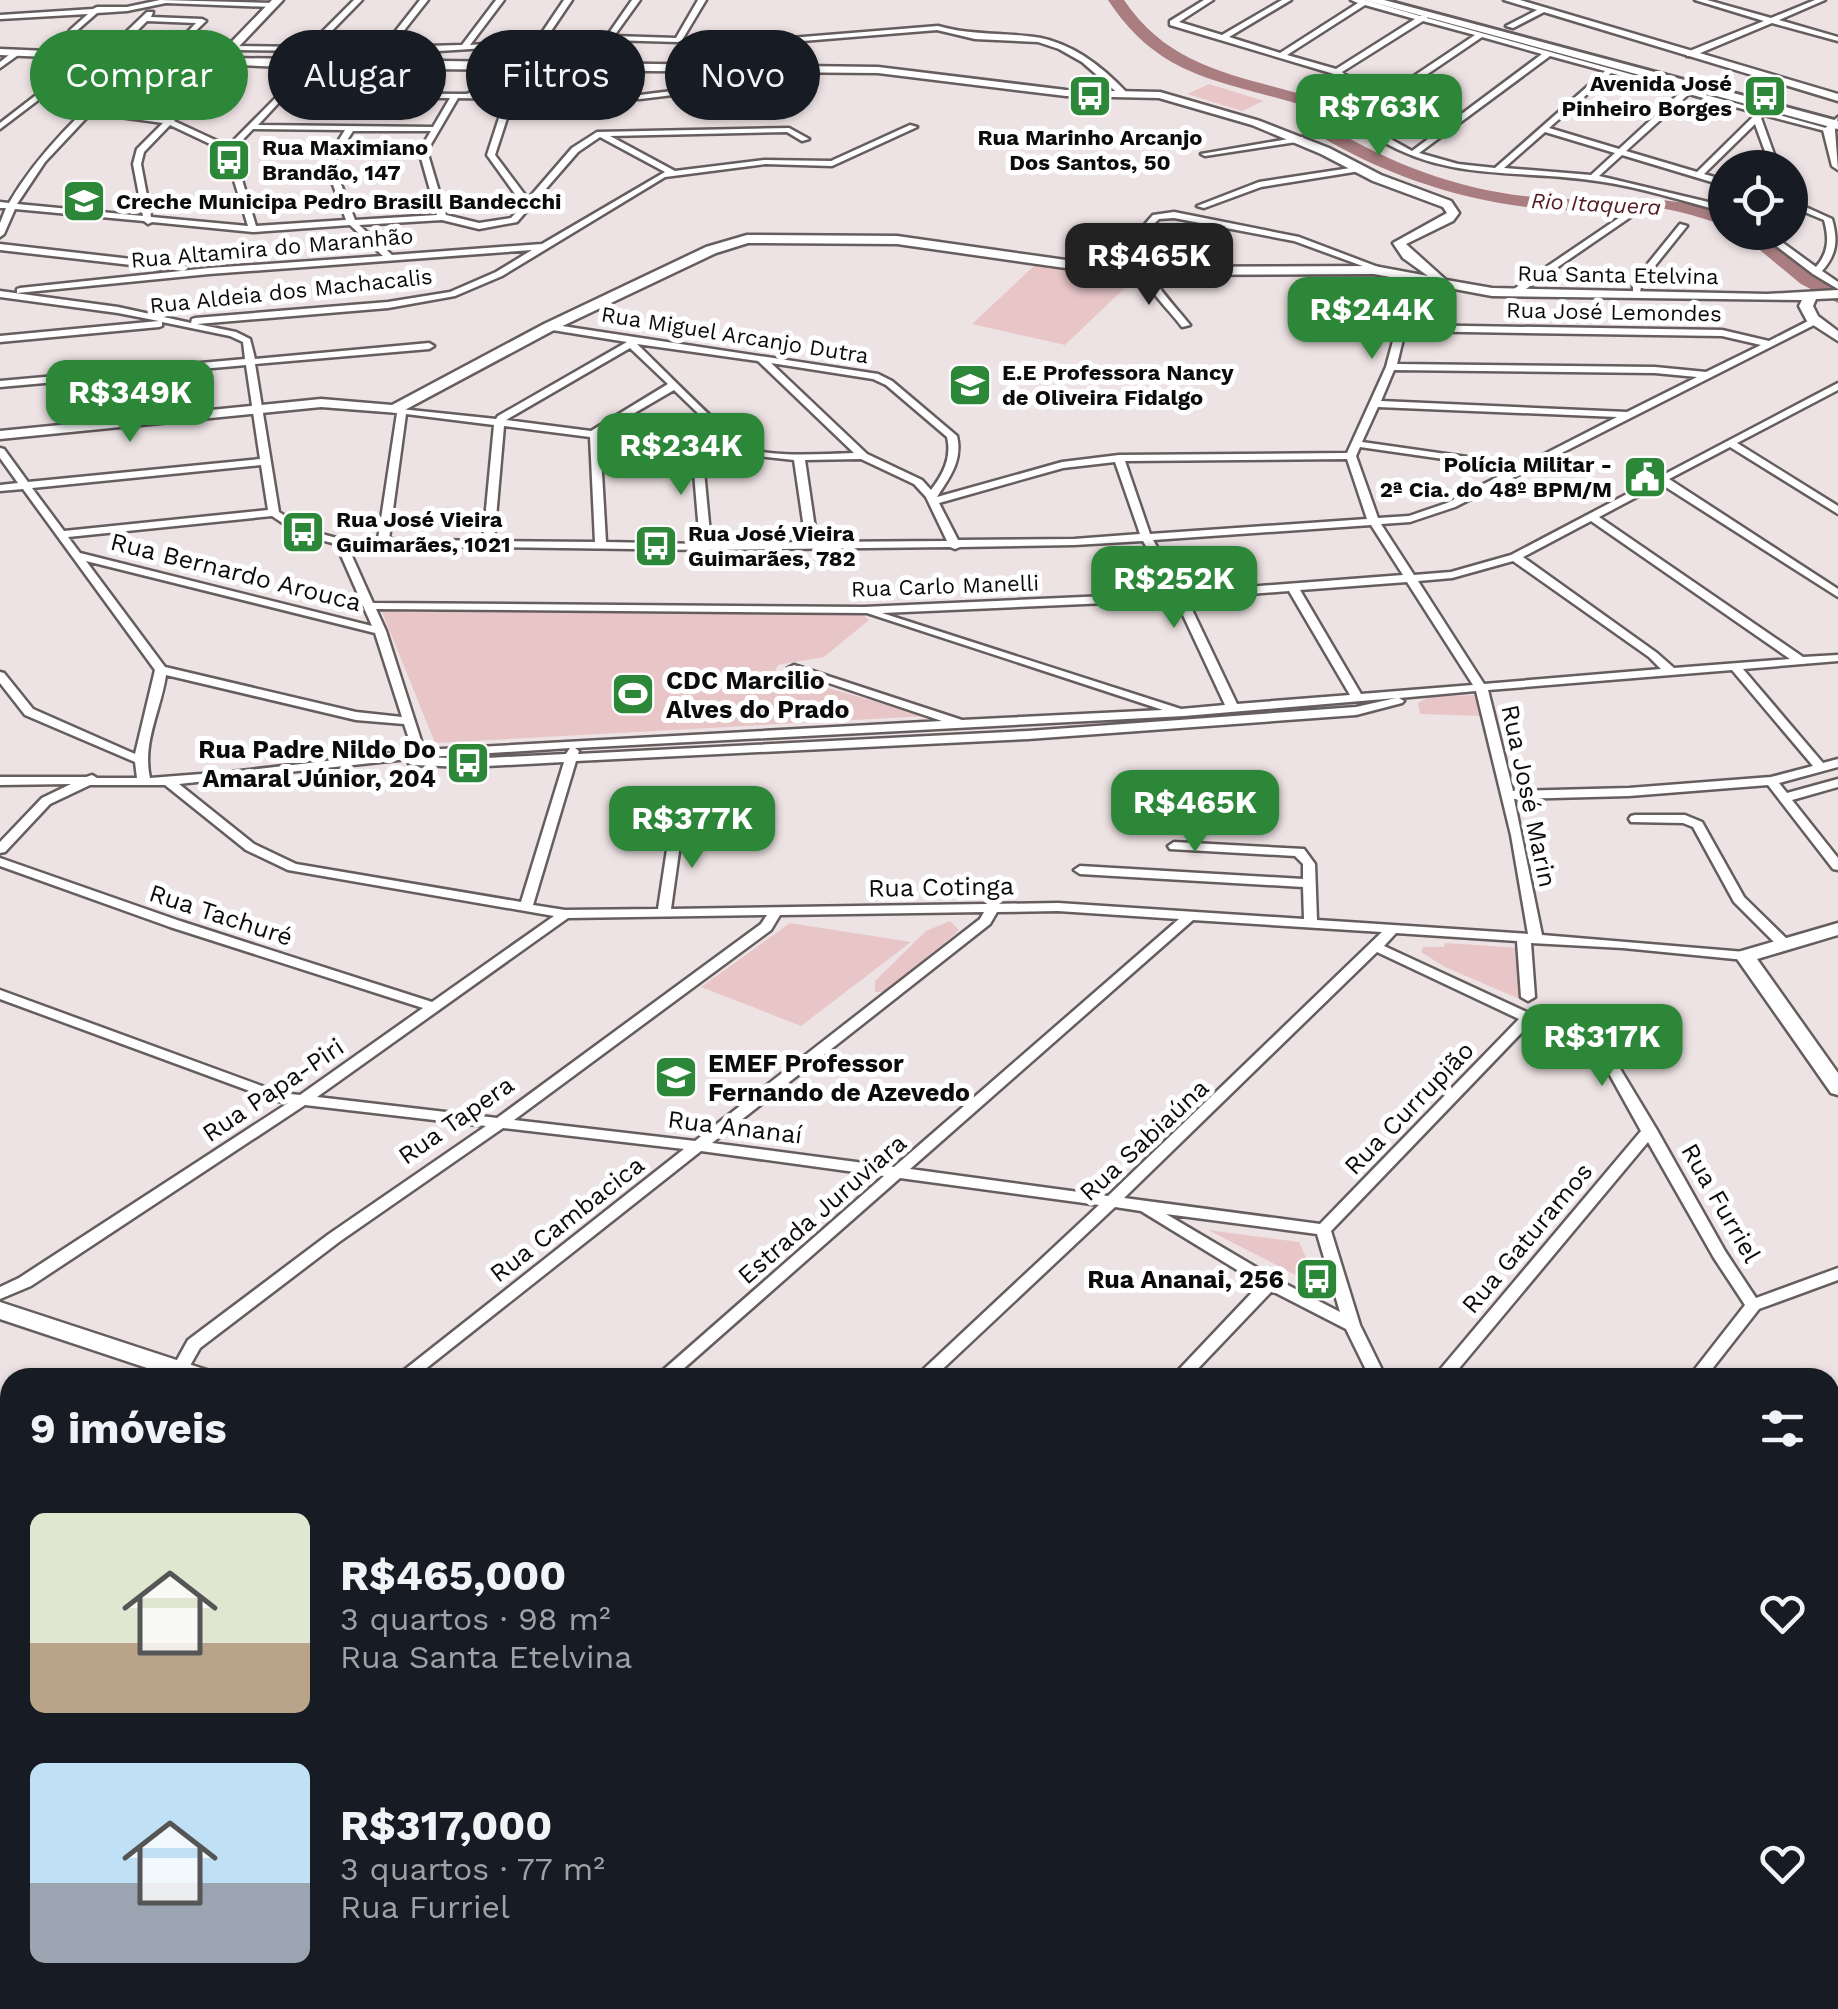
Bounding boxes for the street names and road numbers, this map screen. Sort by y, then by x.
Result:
street label: Rua Altamira do Maranhão [130,223,414,273]
street label: Rua Santa Etelvina [1517,261,1719,289]
street label: Rua Aldeia dos Machacalis [148,264,434,318]
street label: Rua José Lemondes [1506,298,1722,326]
street label: Rua Miguel Arcanjo Dutra [599,301,871,369]
street label: Rua Bernardo Arouca [108,527,364,617]
street label: Rua Carlo Manelli [851,570,1039,602]
street label: Rua José Marin [1495,702,1563,890]
street label: Rua Cotinga [868,871,1014,903]
street label: Rua Tachuré [146,878,296,952]
street label: Rua Papa-Piri [197,1032,349,1148]
street label: Rua Currupião [1338,1035,1480,1181]
street label: Rua Tapera [393,1070,519,1170]
street label: Rua Sabiaúna [1074,1073,1214,1207]
street label: Rua Ananaí [666,1104,804,1150]
street label: Estrada Juruviara [732,1128,912,1290]
street label: Rua Furriel [1675,1138,1767,1268]
street label: Rua Cambacica [484,1150,650,1288]
street label: Rua Gaturamos [1456,1157,1598,1319]

